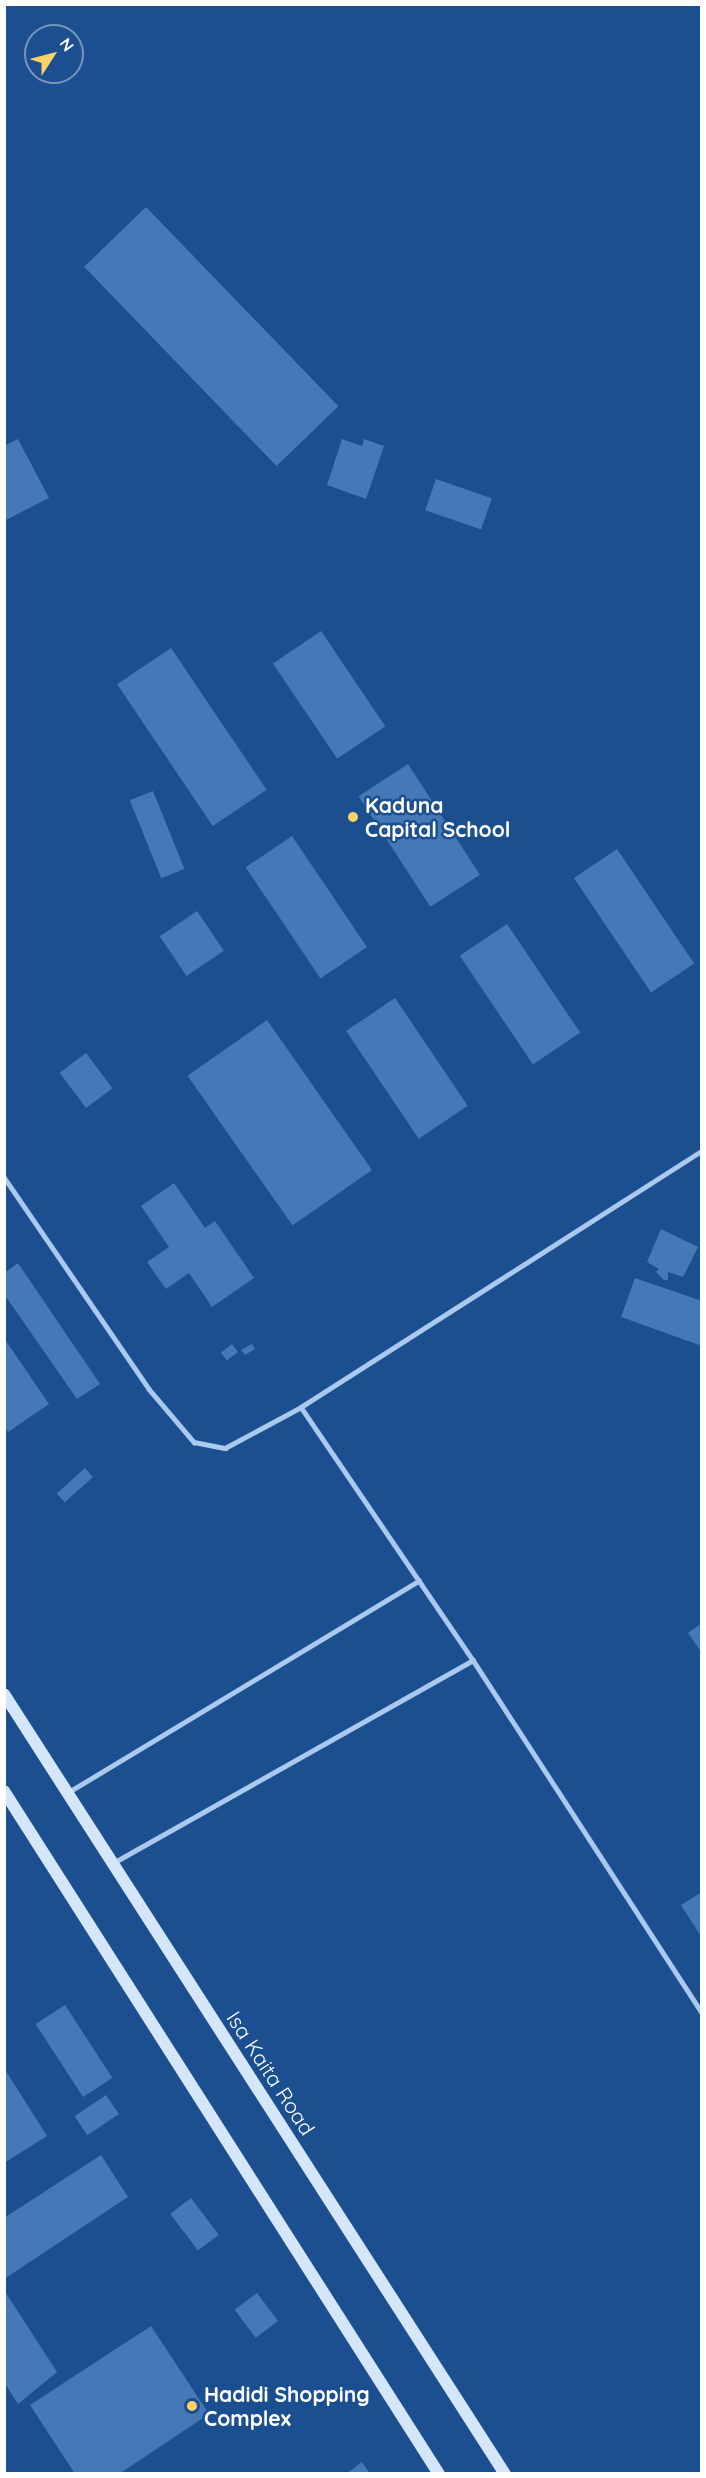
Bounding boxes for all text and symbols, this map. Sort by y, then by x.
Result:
north arrow [24,24,84,84]
text: N [55,34,78,55]
place label: Kaduna Capital School [365,792,510,842]
marker: Kaduna Capital School [346,810,360,824]
street label: Isa Kaita Road [222,2006,320,2140]
place label: Hadidi Shopping Complex [204,2381,370,2431]
marker: Hadidi Shopping Complex [185,2399,199,2413]

